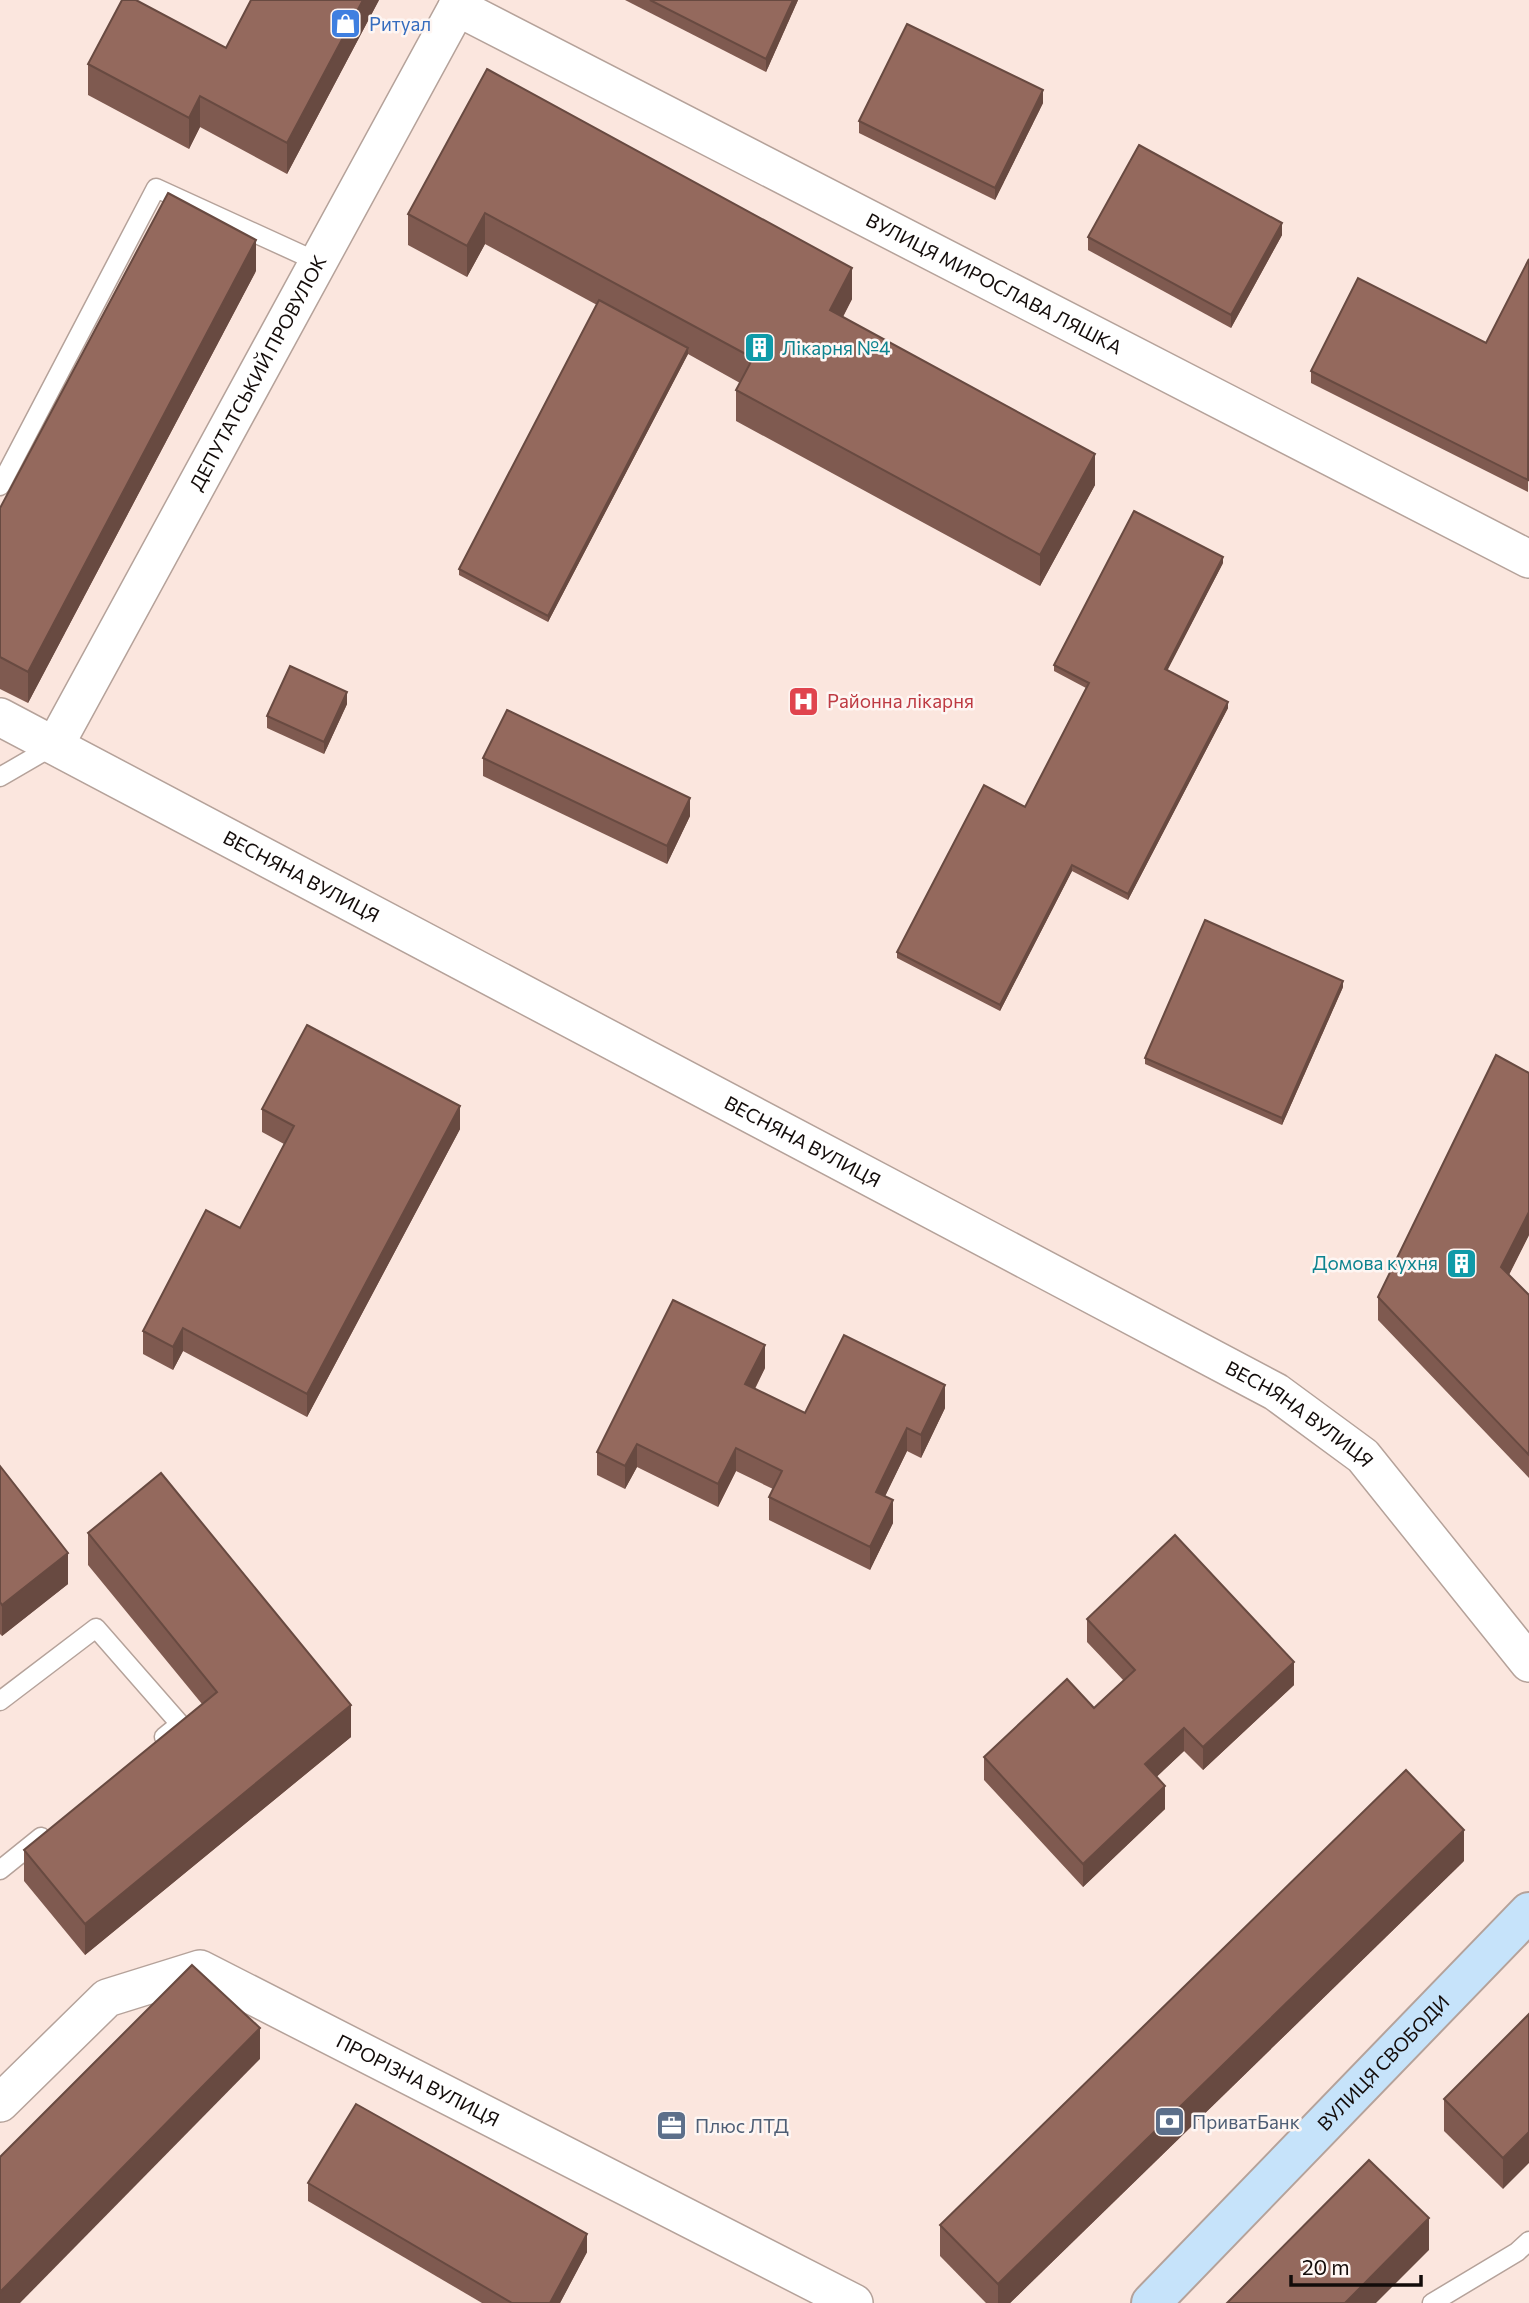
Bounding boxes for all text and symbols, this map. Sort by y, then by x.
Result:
shop icon: Ритуал [329,7,363,41]
place label: Ритуал [369,12,431,35]
street label: ВУЛИЦЯ МИРОСЛАВА ЛЯШКА [862,208,1126,358]
street label: ДЕПУТАТСЬКИЙ ПРОВУЛОК [184,251,331,494]
building icon: Лікарня №4 [742,331,776,365]
place label: Лікарня №4 [782,336,890,359]
hospital icon: Районна лікарня [787,684,821,718]
place label: Районна лікарня [827,689,974,712]
street label: ВЕСНЯНА ВУЛИЦЯ [220,825,384,927]
street label: ВЕСНЯНА ВУЛИЦЯ [721,1090,885,1192]
building icon: Домова кухня [1444,1246,1478,1280]
place label: Домова кухня [1313,1251,1438,1274]
street label: ВЕСНЯНА ВУЛИЦЯ [1222,1356,1379,1471]
street label: ВУЛИЦЯ СВОБОДИ [1312,1990,1454,2135]
street label: ПРОРІЗНА ВУЛИЦЯ [333,2029,503,2131]
bank icon: ПриватБанк [1152,2105,1186,2139]
office icon: Плюс ЛТД [655,2109,689,2143]
place label: ПриватБанк [1192,2110,1300,2133]
place label: Плюс ЛТД [695,2114,789,2137]
scale bar [1291,2244,1420,2288]
text: 20 m [1302,2254,1350,2279]

